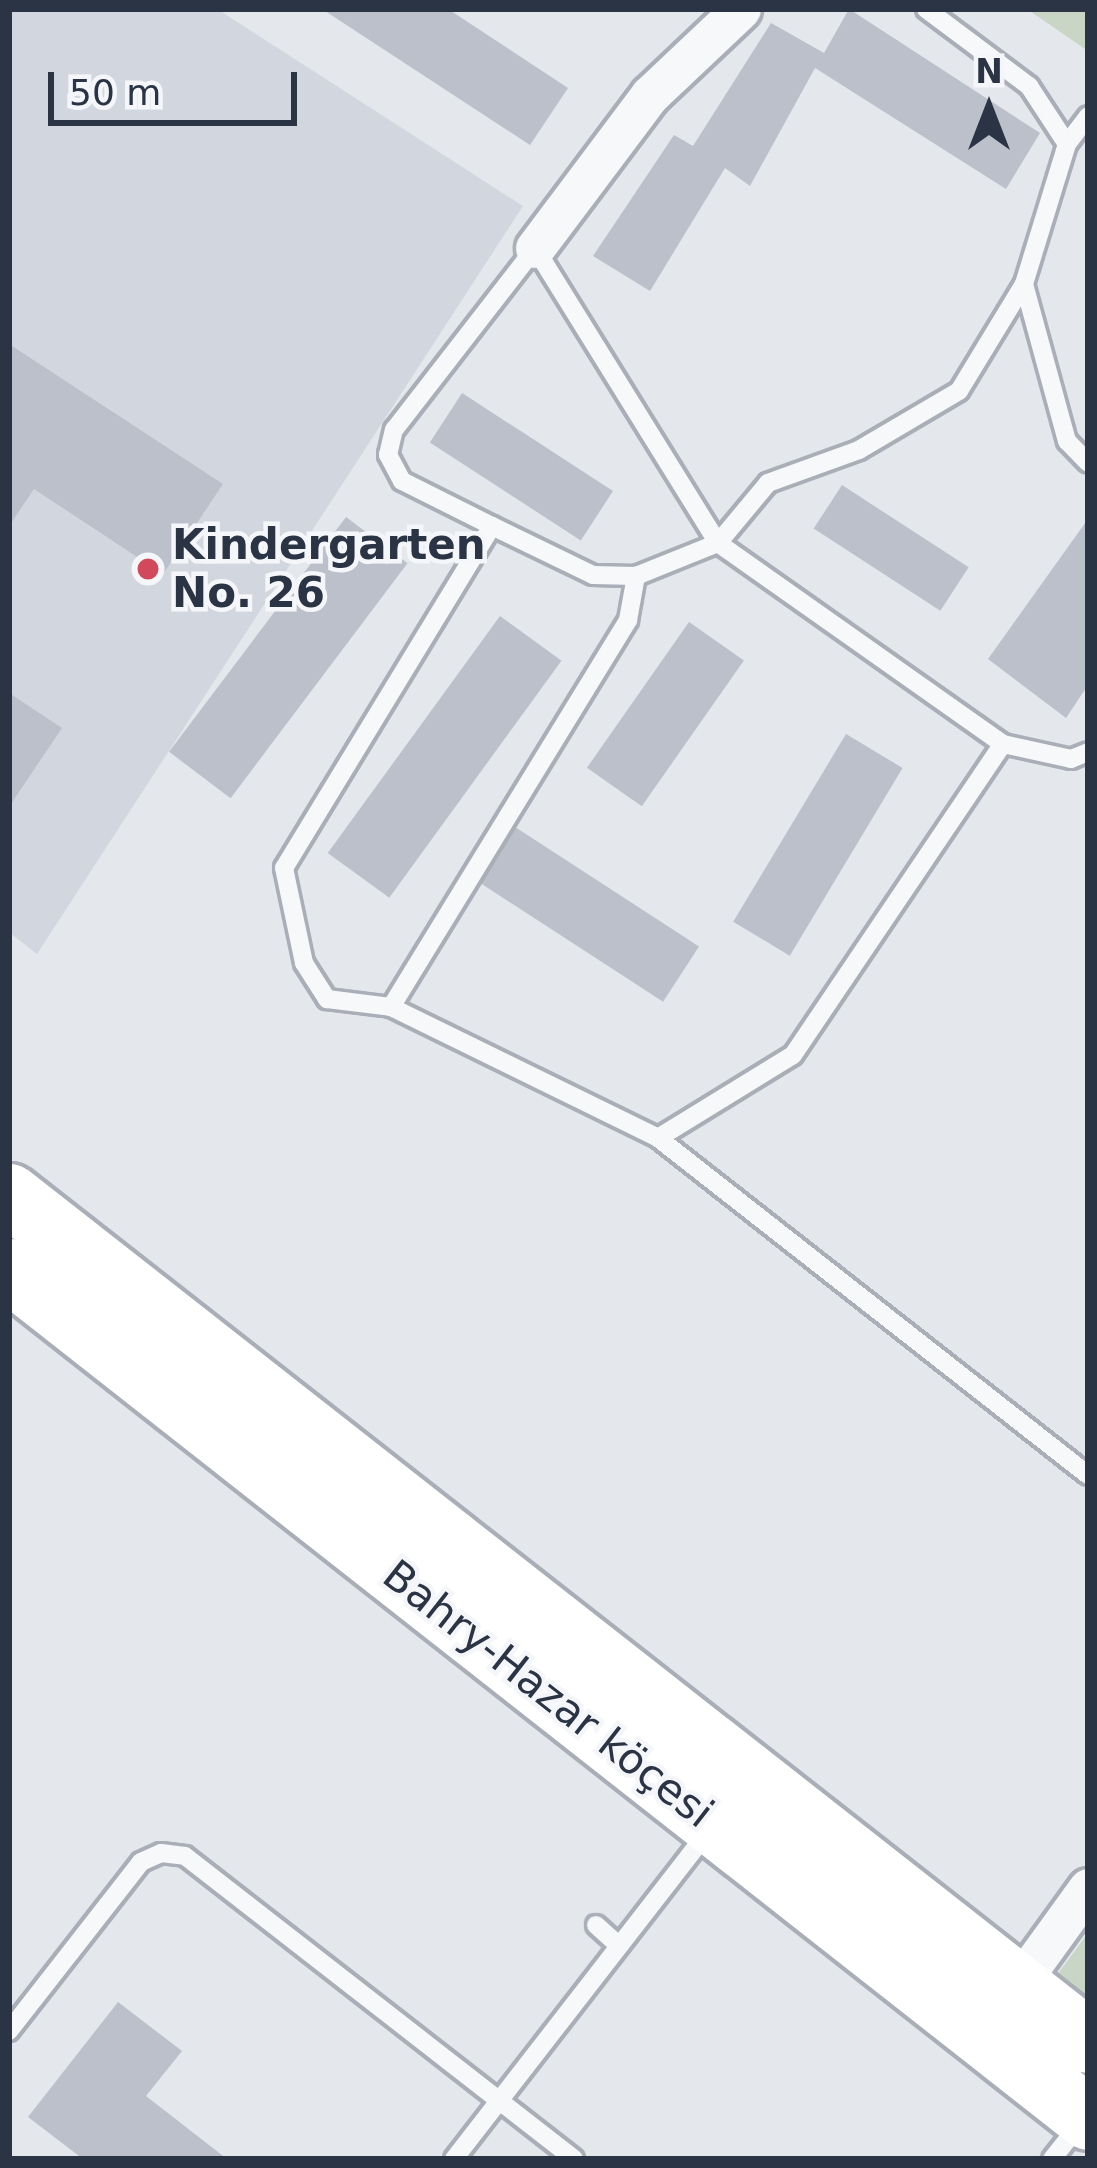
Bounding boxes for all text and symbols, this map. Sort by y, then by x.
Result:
scale bar [54,48,303,122]
north arrow [929,48,1049,168]
text: N [975,52,1003,91]
text: 50 m [69,72,161,113]
place label: Kindergarten No. 26 [172,520,486,618]
marker: Kindergarten No. 26 [135,556,161,582]
street label: Bahry-Hazar köçesi [373,1550,723,1838]

